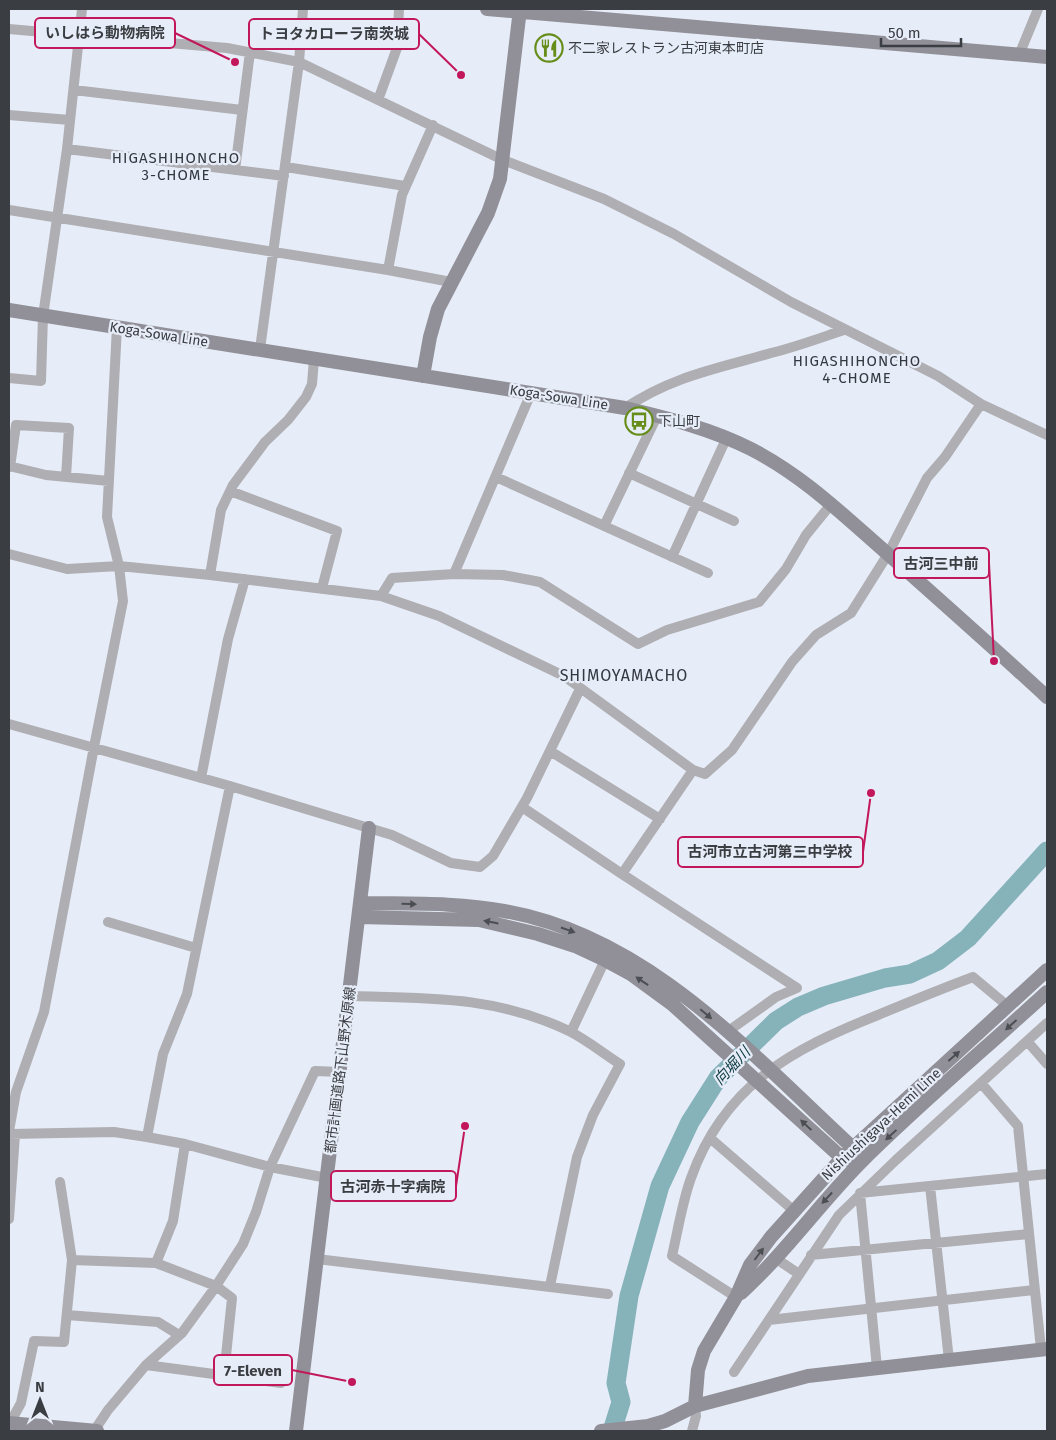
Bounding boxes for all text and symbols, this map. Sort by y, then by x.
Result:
scale bar [881,15,961,47]
callout: いしはら動物病院 [35,18,175,48]
callout: トヨタカローラ南茨城 [249,19,419,49]
text: いしはら動物病院 [45,24,165,42]
text: 50 m [888,24,921,42]
text: トヨタカローラ南茨城 [259,25,409,43]
restaurant icon: 不二家レストラン古河東本町店 [534,33,564,63]
place label: 不二家レストラン古河東本町店 [568,40,764,57]
district label: HIGASHIHONCHO 3-CHOME [112,149,240,184]
street label: Koga-Sowa Line [108,318,209,351]
district label: HIGASHIHONCHO 4-CHOME [793,352,921,387]
street label: Koga-Sowa Line [508,381,609,414]
bus stop icon: 下山町 [624,406,654,436]
place label: 下山町 [658,413,700,430]
callout: 古河三中前 [894,548,989,578]
text: 古河三中前 [903,555,979,573]
district label: SHIMOYAMACHO [560,666,688,685]
callout: 古河市立古河第三中学校 [678,837,863,867]
text: 古河市立古河第三中学校 [687,843,853,861]
one-way arrow [401,900,417,908]
one-way arrow [483,918,499,926]
one-way arrow [561,926,576,934]
one-way arrow [635,976,648,986]
street label: 都市計画道路下山野木原線 [322,986,359,1154]
one-way arrow [699,1008,711,1020]
one-way arrow [1006,1019,1018,1031]
water label: 向堀川 [710,1042,755,1089]
one-way arrow [948,1051,960,1062]
street label: Nishiushigaya-Hemi Line [818,1065,944,1184]
one-way arrow [800,1119,812,1131]
one-way arrow [886,1129,898,1141]
callout: 古河赤十字病院 [331,1171,456,1201]
text: 古河赤十字病院 [340,1178,446,1196]
one-way arrow [821,1192,833,1204]
one-way arrow [754,1247,764,1261]
callout: 7-Eleven [214,1355,292,1385]
text: 7-Eleven [224,1362,282,1380]
north arrow [15,1375,65,1425]
text: N [35,1379,45,1396]

